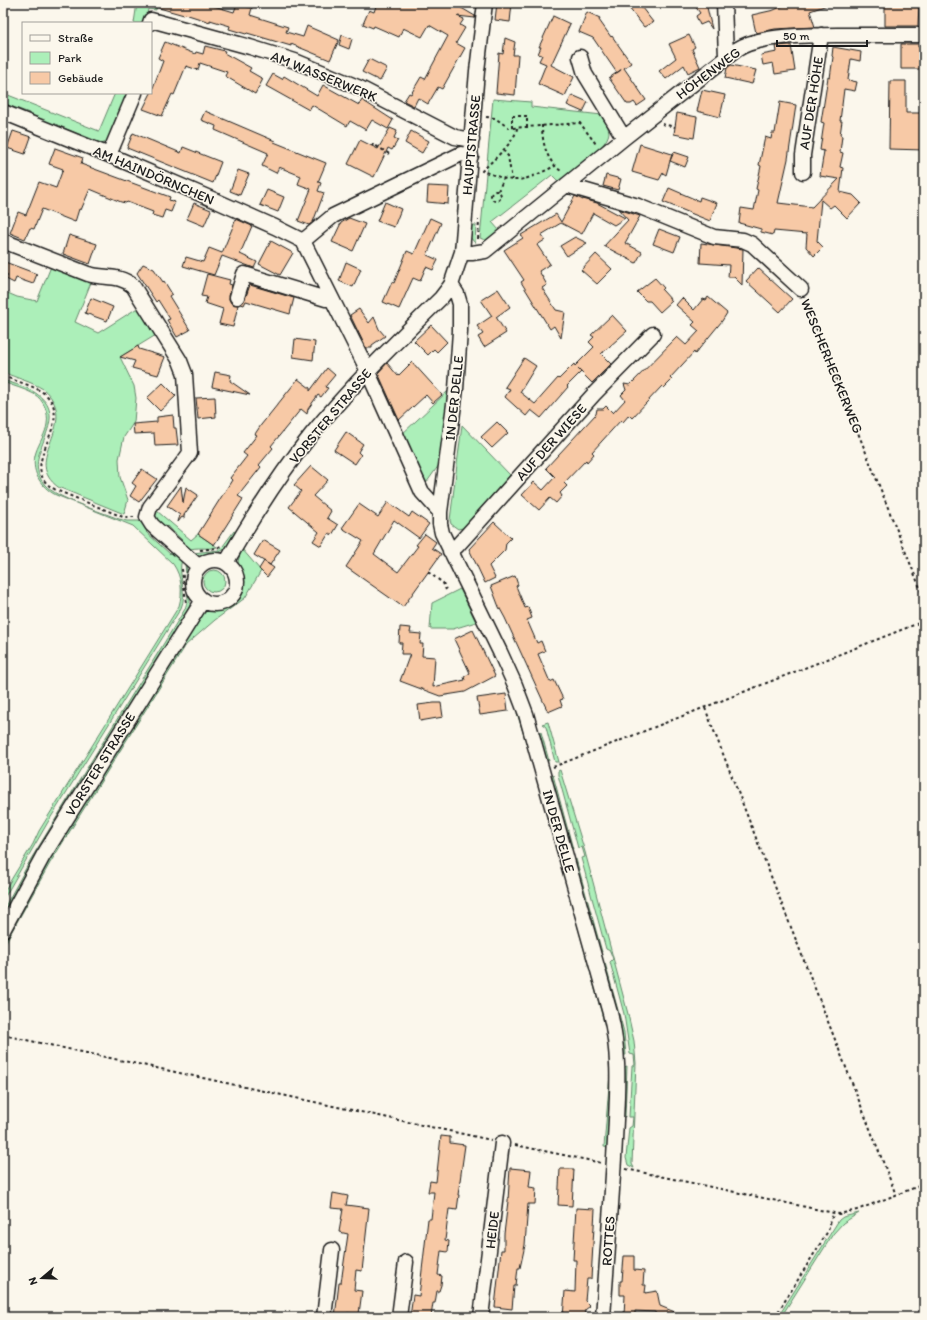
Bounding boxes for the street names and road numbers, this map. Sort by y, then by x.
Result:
street label: HÖHENWEG [673,44,744,103]
street label: AM WASSERWERK [268,47,380,106]
street label: AUF DER HÖHE [796,55,827,151]
street label: HAUPTSTRASSE [459,94,484,196]
street label: AM HAINDÖRNCHEN [91,142,217,209]
street label: WESCHERHECKERWEG [797,296,866,436]
street label: IN DER DELLE [442,355,467,441]
street label: VORSTER STRASSE [286,365,375,467]
street label: AUF DER WIESE [512,400,591,484]
street label: VORSTER STRASSE [62,709,139,819]
street label: IN DER DELLE [539,788,579,875]
street label: HEIDE [482,1210,503,1250]
street label: ROTTES [598,1215,619,1267]

